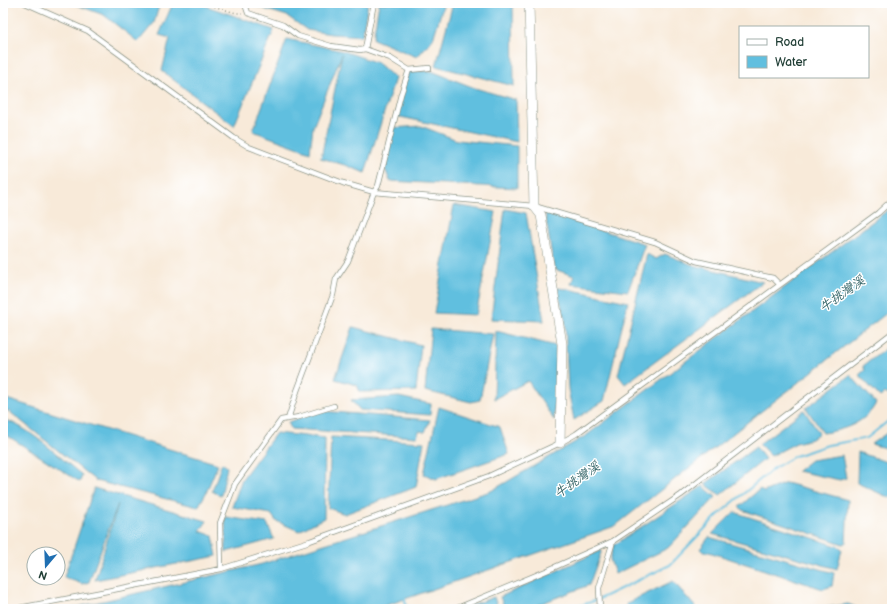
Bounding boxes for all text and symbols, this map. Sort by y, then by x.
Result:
legend [739,26,869,78]
text: Road [775,35,804,50]
text: Water [775,55,807,70]
water label: 牛挑灣溪 [816,272,869,315]
water label: 牛挑灣溪 [551,458,604,501]
north arrow [26,546,66,586]
text: N [37,567,49,582]

